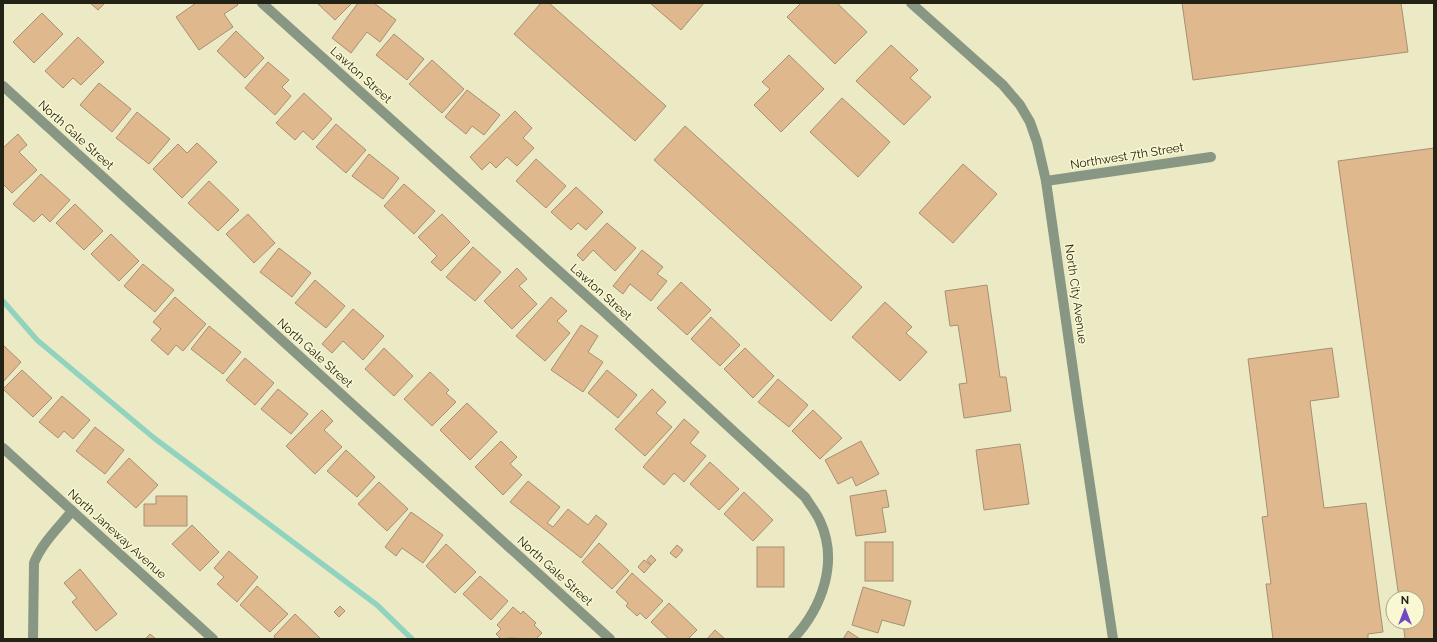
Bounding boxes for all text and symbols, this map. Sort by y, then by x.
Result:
street label: Lawton Street [328,44,394,106]
street label: North Gale Street [36,98,116,172]
street label: Northwest 7th Street [1069,140,1185,172]
street label: North City Avenue [1062,243,1090,345]
street label: Lawton Street [568,261,634,323]
street label: North Gale Street [275,316,355,390]
street label: North Janeway Avenue [65,486,169,582]
street label: North Gale Street [515,534,595,608]
north arrow [1385,590,1425,630]
text: N [1401,594,1409,607]

